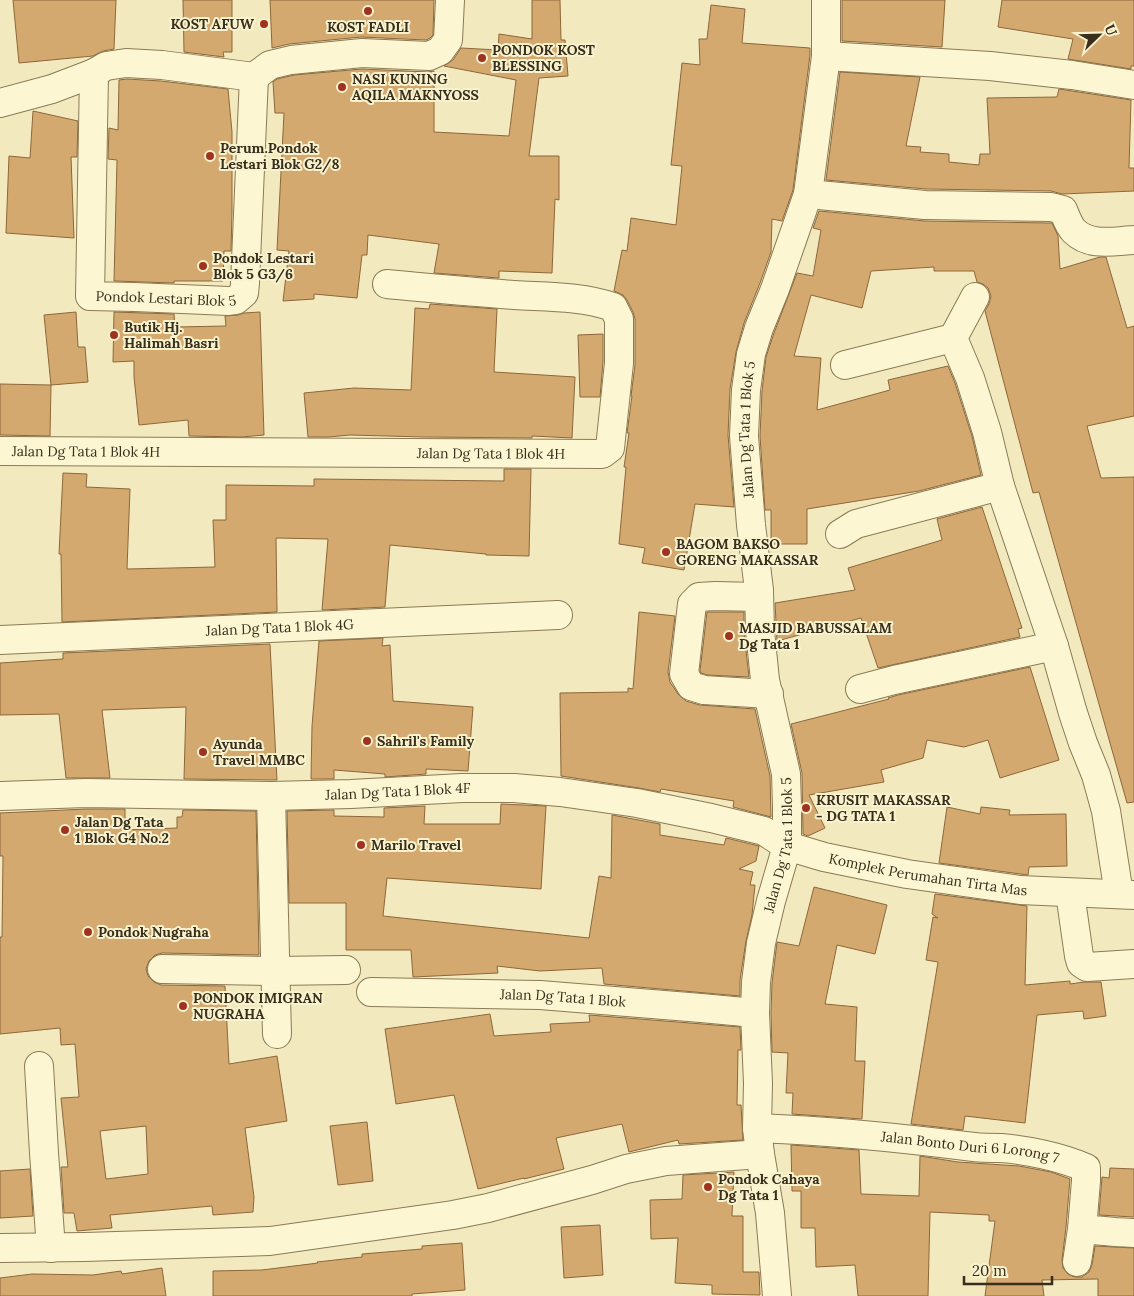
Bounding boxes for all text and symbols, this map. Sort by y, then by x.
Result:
marker: KOST FADLI [362,5,374,17]
north arrow [1074,10,1124,60]
place label: KOST AFUW [170,15,255,33]
marker: KOST AFUW [258,18,270,30]
place label: KOST FADLI [327,18,409,36]
text: U [1101,22,1121,39]
place label: PONDOK KOST BLESSING [492,41,595,75]
marker: PONDOK KOST BLESSING [476,52,488,64]
place label: NASI KUNING AQILA MAKNYOSS [352,70,479,104]
marker: NASI KUNING AQILA MAKNYOSS [336,81,348,93]
place label: Perum.Pondok Lestari Blok G2/8 [220,139,340,173]
marker: Perum.Pondok Lestari Blok G2/8 [204,150,216,162]
place label: Pondok Lestari Blok 5 G3/6 [213,249,314,283]
marker: Pondok Lestari Blok 5 G3/6 [197,260,209,272]
street label: Pondok Lestari Blok 5 [95,287,237,310]
place label: Butik Hj. Halimah Basri [124,318,219,352]
marker: Butik Hj. Halimah Basri [108,329,120,341]
street label: Jalan Dg Tata 1 Blok 5 [735,360,759,500]
street label: Jalan Dg Tata 1 Blok 4H [11,442,160,461]
street label: Jalan Dg Tata 1 Blok 4H [416,444,565,463]
place label: BAGOM BAKSO GORENG MAKASSAR [676,535,819,569]
marker: BAGOM BAKSO GORENG MAKASSAR [660,546,672,558]
street label: Jalan Dg Tata 1 Blok 4G [204,615,355,640]
place label: MASJID BABUSSALAM Dg Tata 1 [739,619,893,653]
marker: MASJID BABUSSALAM Dg Tata 1 [723,630,735,642]
place label: Sahril's Family [377,732,474,750]
place label: Ayunda Travel MMBC [213,735,305,769]
marker: Sahril's Family [361,735,373,747]
marker: Ayunda Travel MMBC [197,746,209,758]
street label: Jalan Dg Tata 1 Blok 5 [759,777,796,915]
street label: Jalan Dg Tata 1 Blok 4F [324,779,471,804]
place label: KRUSIT MAKASSAR - DG TATA 1 [816,791,951,825]
marker: KRUSIT MAKASSAR - DG TATA 1 [800,802,812,814]
place label: Jalan Dg Tata 1 Blok G4 No.2 [75,813,169,847]
marker: Jalan Dg Tata 1 Blok G4 No.2 [59,824,71,836]
place label: Marilo Travel [371,836,462,854]
marker: Marilo Travel [355,839,367,851]
street label: Komplek Perumahan Tirta Mas [827,849,1028,899]
place label: Pondok Nugraha [98,923,209,941]
marker: Pondok Nugraha [82,926,94,938]
street label: Jalan Dg Tata 1 Blok [499,985,627,1011]
place label: PONDOK IMIGRAN NUGRAHA [193,989,323,1023]
marker: PONDOK IMIGRAN NUGRAHA [177,1000,189,1012]
street label: Jalan Bonto Duri 6 Lorong 7 [879,1127,1062,1167]
place label: Pondok Cahaya Dg Tata 1 [718,1170,820,1204]
marker: Pondok Cahaya Dg Tata 1 [702,1181,714,1193]
scale bar [964,1254,1052,1286]
text: 20 m [972,1261,1007,1280]

